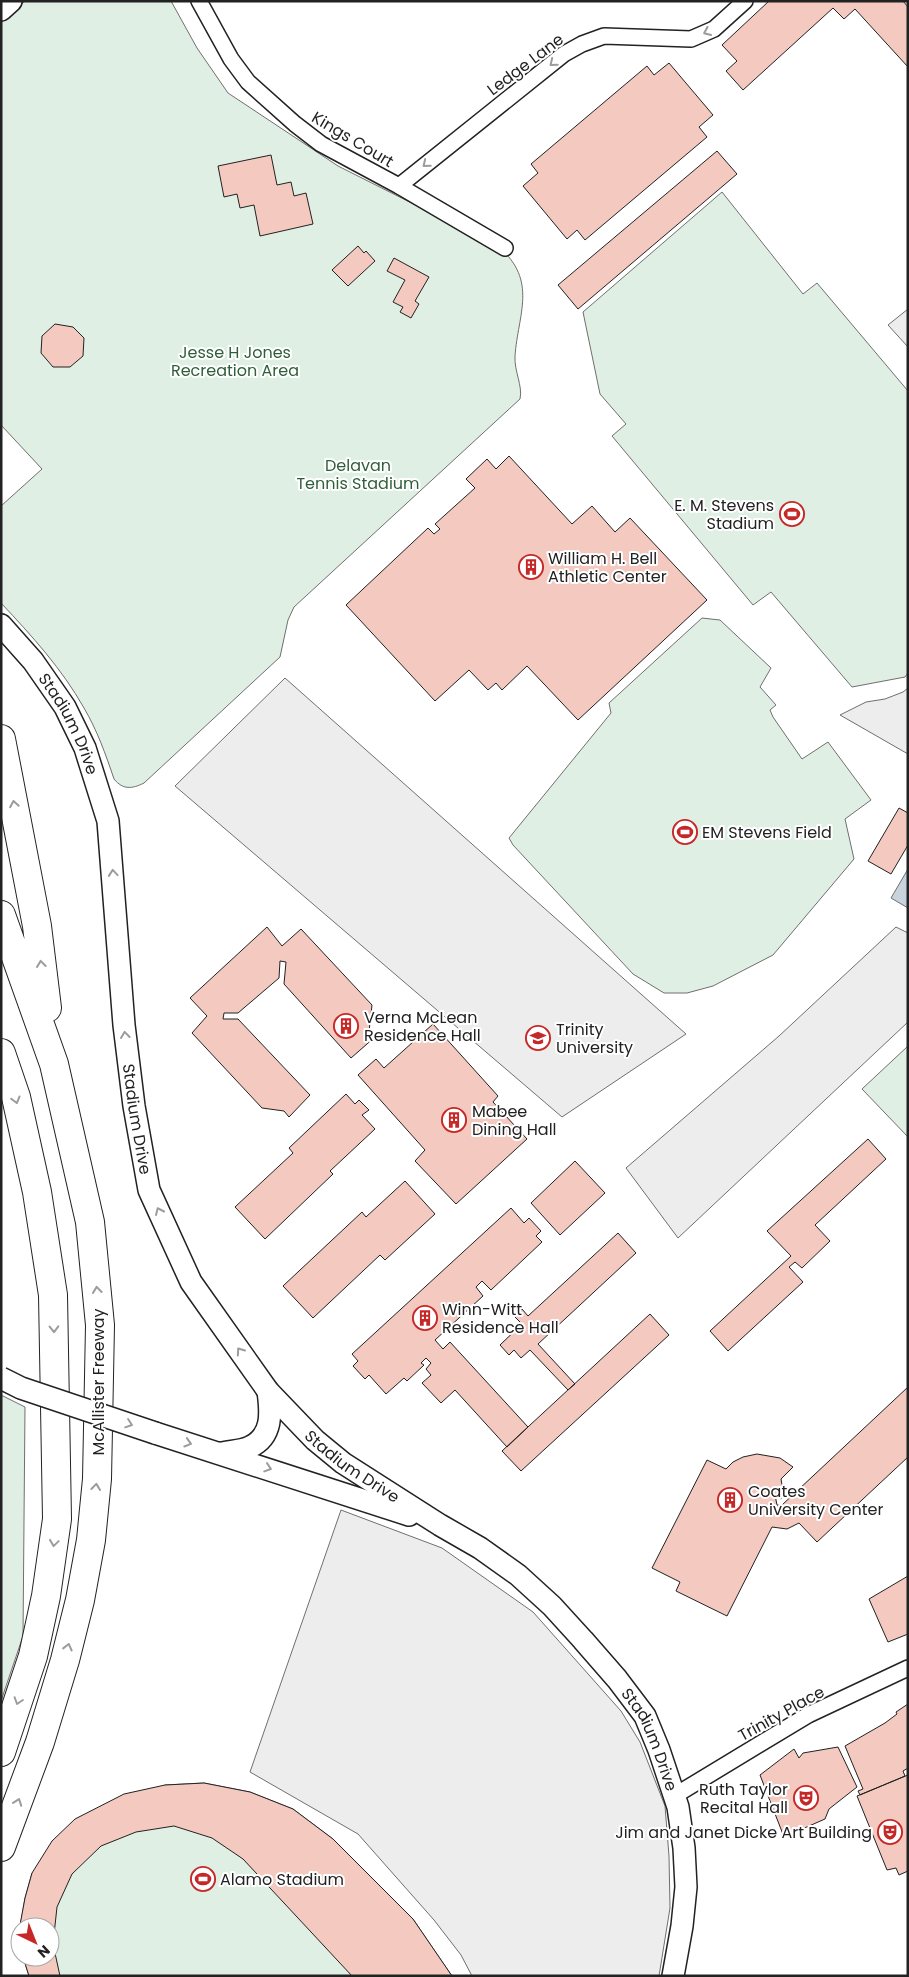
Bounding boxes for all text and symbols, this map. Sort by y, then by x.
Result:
one-way arrow [703,25,712,36]
street label: Ledge Lane [482,28,568,101]
one-way arrow [550,57,559,66]
street label: Kings Court [307,106,398,173]
one-way arrow [422,158,432,167]
park label: Jesse H Jones Recreation Area [171,341,299,382]
park label: Delavan Tennis Stadium [296,454,420,495]
place label: E. M. Stevens Stadium [674,494,774,535]
sports icon: E. M. Stevens Stadium [779,501,805,527]
place label: William H. Bell Athletic Center [548,547,667,588]
building icon: William H. Bell Athletic Center [518,554,544,580]
street label: Stadium Drive [33,669,104,778]
one-way arrow [10,799,20,808]
sports icon: EM Stevens Field [672,819,698,845]
place label: EM Stevens Field [702,821,832,844]
one-way arrow [107,869,118,877]
one-way arrow [36,959,47,967]
place label: Verna McLean Residence Hall [364,1006,481,1047]
building icon: Verna McLean Residence Hall [333,1013,359,1039]
place label: Trinity University [556,1018,633,1059]
school or university icon: Trinity University [525,1025,551,1051]
one-way arrow [120,1031,131,1039]
street label: Stadium Drive [117,1062,157,1176]
one-way arrow [11,1095,21,1103]
place label: Mabee Dining Hall [472,1100,557,1141]
building icon: Mabee Dining Hall [441,1107,467,1133]
one-way arrow [155,1207,165,1216]
one-way arrow [92,1286,103,1294]
place label: Winn-Witt Residence Hall [442,1298,559,1339]
building icon: Winn-Witt Residence Hall [412,1305,438,1331]
street label: McAllister Freeway [87,1308,110,1456]
one-way arrow [49,1325,59,1333]
one-way arrow [237,1347,246,1357]
one-way arrow [125,1418,133,1428]
street label: Stadium Drive [299,1425,404,1508]
one-way arrow [184,1437,192,1447]
one-way arrow [264,1462,272,1472]
place label: Coates University Center [748,1480,883,1521]
one-way arrow [90,1483,101,1491]
building icon: Coates University Center [717,1487,743,1513]
one-way arrow [49,1539,59,1548]
one-way arrow [62,1643,73,1652]
street label: Trinity Place [734,1680,829,1747]
street label: Stadium Drive [616,1683,683,1794]
one-way arrow [14,1697,24,1705]
place label: Ruth Taylor Recital Hall [699,1778,788,1819]
theatre icon: Ruth Taylor Recital Hall [793,1785,819,1811]
one-way arrow [12,1798,22,1806]
theatre icon: Jim and Janet Dicke Art Building [877,1819,903,1845]
place label: Jim and Janet Dicke Art Building [615,1821,872,1844]
sports icon: Alamo Stadium [190,1866,216,1892]
place label: Alamo Stadium [220,1868,344,1891]
north arrow [10,1917,60,1967]
text: N [33,1941,55,1962]

